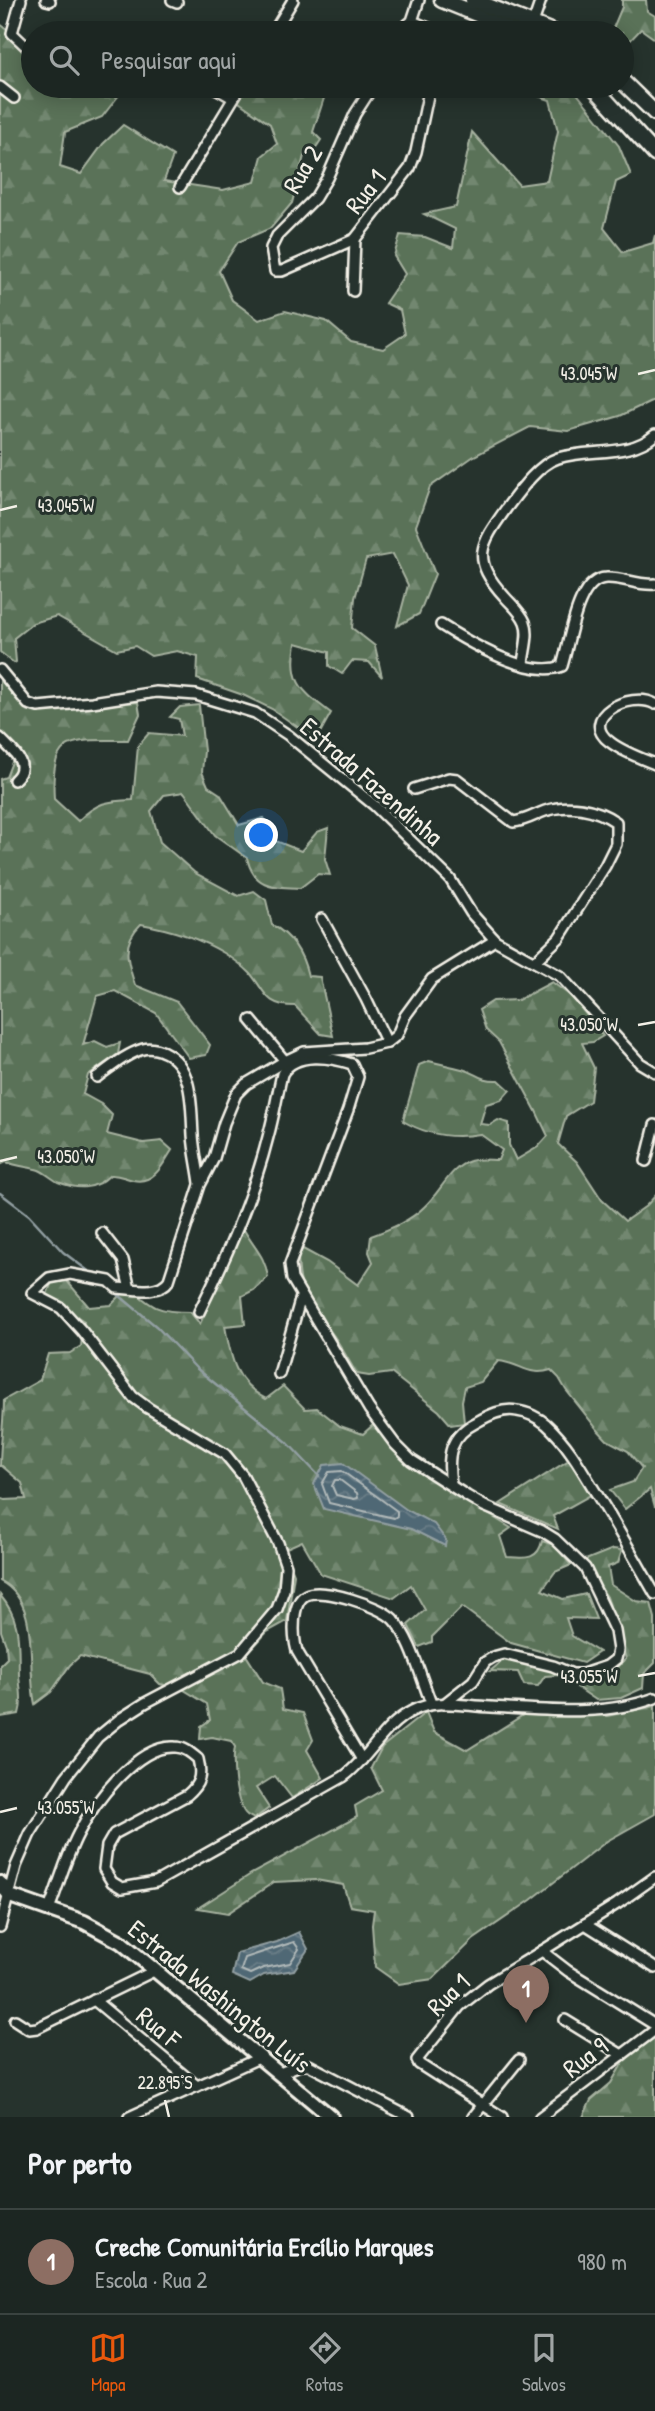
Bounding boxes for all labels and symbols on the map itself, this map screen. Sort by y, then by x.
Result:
street label: Rua 2 [274,138,330,200]
street label: Rua 1 [336,161,394,221]
text: 43.045°W [561,361,617,386]
text: 43.045°W [38,493,94,518]
street label: Estrada Fazendinha [293,709,451,853]
your location [244,818,278,852]
text: 43.050°W [560,1012,618,1037]
text: 43.050°W [37,1144,95,1169]
text: 43.055°W [560,1664,618,1689]
text: 43.055°W [37,1795,95,1820]
street label: Estrada Washington Luís [121,1911,319,2081]
street label: Rua 1 [419,1965,477,2023]
pin: 1 [503,1965,549,2023]
street label: Rua F [129,1998,190,2057]
street label: Rua 9 [555,2029,615,2085]
text: 22.895°S [137,2070,193,2095]

